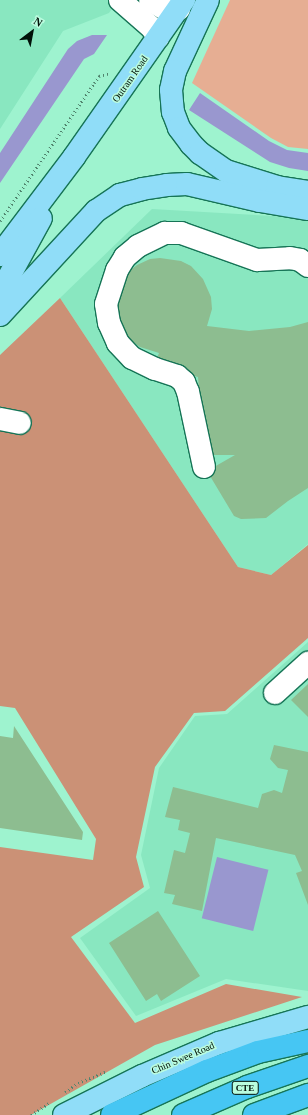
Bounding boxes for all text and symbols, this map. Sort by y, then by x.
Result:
north arrow [12,12,52,52]
text: N [32,15,45,29]
street label: Outram Road [110,53,150,105]
street label: Chin Swee Road [150,1039,216,1077]
road number: CTE [231,1081,259,1095]

